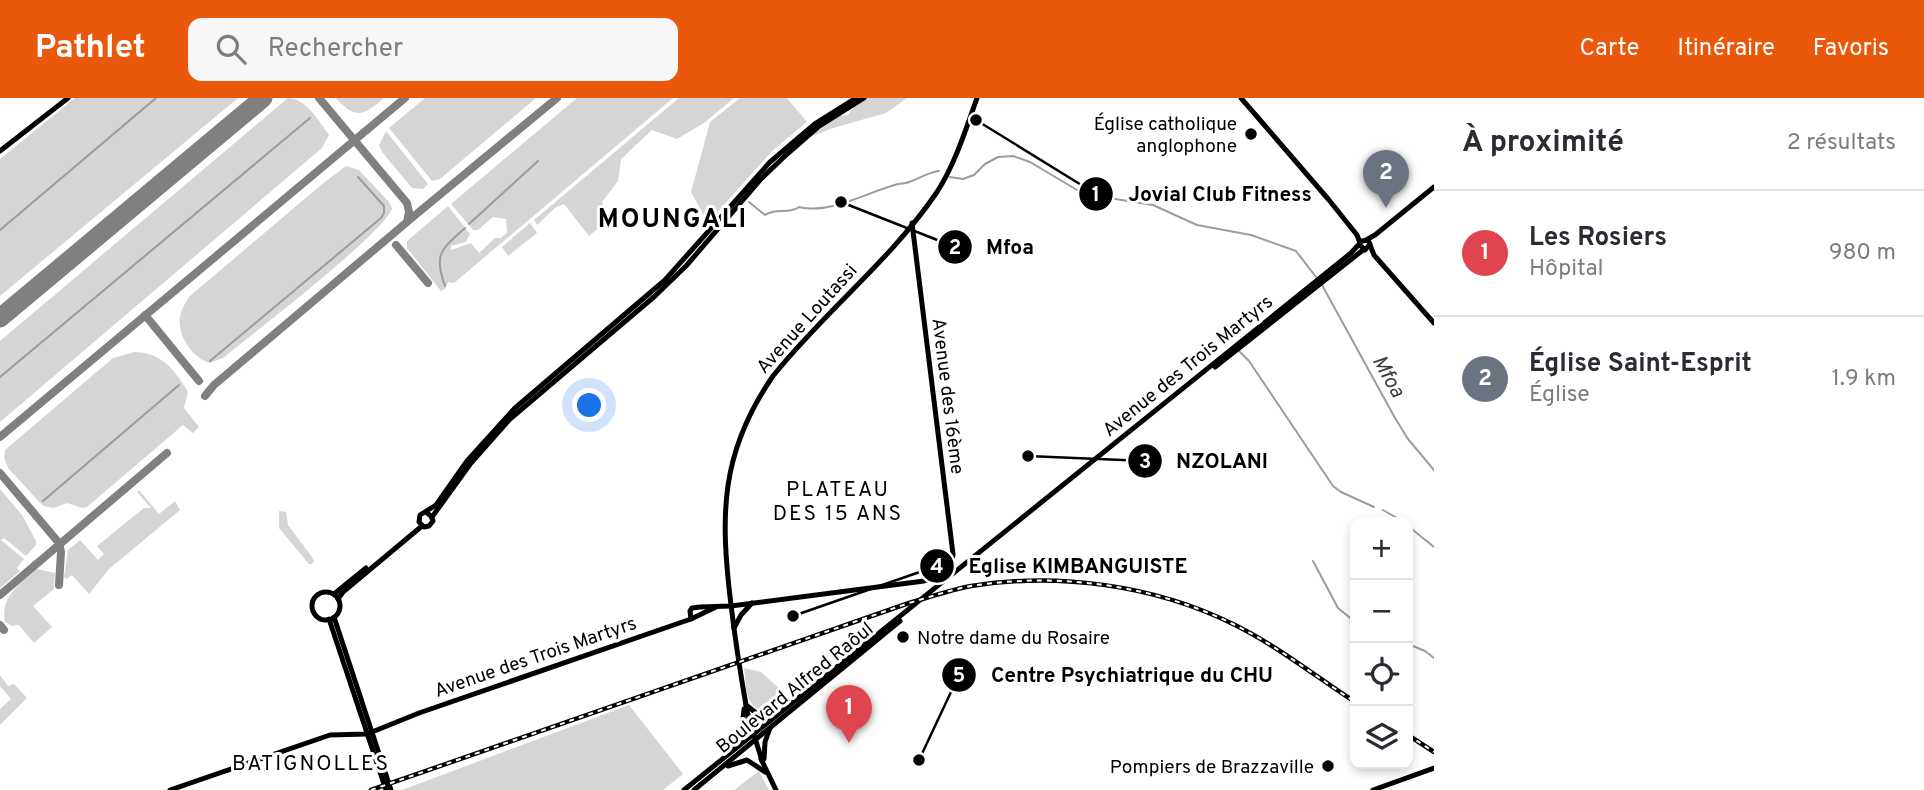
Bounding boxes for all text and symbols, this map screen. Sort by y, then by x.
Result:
search box [188,18,678,81]
text: Pathlet [35,28,146,70]
icon: search [212,30,250,68]
text: Rechercher [268,33,403,66]
text: Carte [1579,34,1639,64]
text: Itinéraire [1677,34,1775,64]
text: Favoris [1813,34,1889,64]
place label: Église catholique anglophone [1094,112,1237,159]
text: À proximité [1462,125,1624,162]
marker: Église catholique anglophone [1243,126,1259,142]
text: 2 résultats [1787,129,1896,158]
pin: 2 [1363,150,1409,208]
callout: Jovial Club Fitness [1079,173,1325,215]
text: 1 [1092,182,1100,209]
text: Jovial Club Fitness [1128,182,1312,209]
district label: MOUNGALI [598,204,748,237]
text: Les Rosiers [1529,222,1667,255]
callout: Mfoa [937,226,1048,268]
text: 2 [949,235,961,262]
text: Mfoa [986,235,1034,262]
text: 1 [1480,239,1490,268]
text: 980 m [1829,239,1896,268]
text: Hôpital [1529,255,1604,284]
street label: Avenue Loutassi [752,259,863,379]
street label: Avenue des Trois Martyrs [1098,290,1278,443]
street label: Avenue des 16ème [926,317,969,476]
text: Église Saint-Esprit [1529,348,1752,381]
water label: Mfoa [1365,351,1410,403]
text: 2 [1478,365,1492,394]
text: 1.9 km [1831,365,1896,394]
text: Église [1529,381,1590,410]
your location [572,388,606,422]
callout: NZOLANI [1128,440,1282,482]
text: 3 [1139,449,1151,476]
text: NZOLANI [1176,449,1268,476]
district label: PLATEAU DES 15 ANS [773,477,903,528]
map controls [1350,517,1413,769]
button: + [1350,517,1413,580]
callout: Eglise KIMBANGUISTE [919,545,1201,587]
text: 4 [930,554,944,581]
text: Eglise KIMBANGUISTE [968,554,1188,581]
button: − [1350,580,1413,643]
street label: Avenue des Trois Martyrs [431,612,640,704]
street label: Boulevard Alfred Raôul [712,618,879,759]
place label: Notre dame du Rosaire [917,627,1110,651]
marker: Notre dame du Rosaire [895,629,911,645]
button: locate [1350,643,1413,706]
callout: Centre Psychiatrique du CHU [941,654,1287,696]
text: 5 [953,663,965,690]
text: Centre Psychiatrique du CHU [991,663,1273,690]
pin: 1 [826,685,872,743]
button: layers [1350,706,1413,769]
district label: BATIGNOLLES [232,751,390,778]
place label: Pompiers de Brazzaville [1110,756,1314,780]
marker: Pompiers de Brazzaville [1320,758,1336,774]

